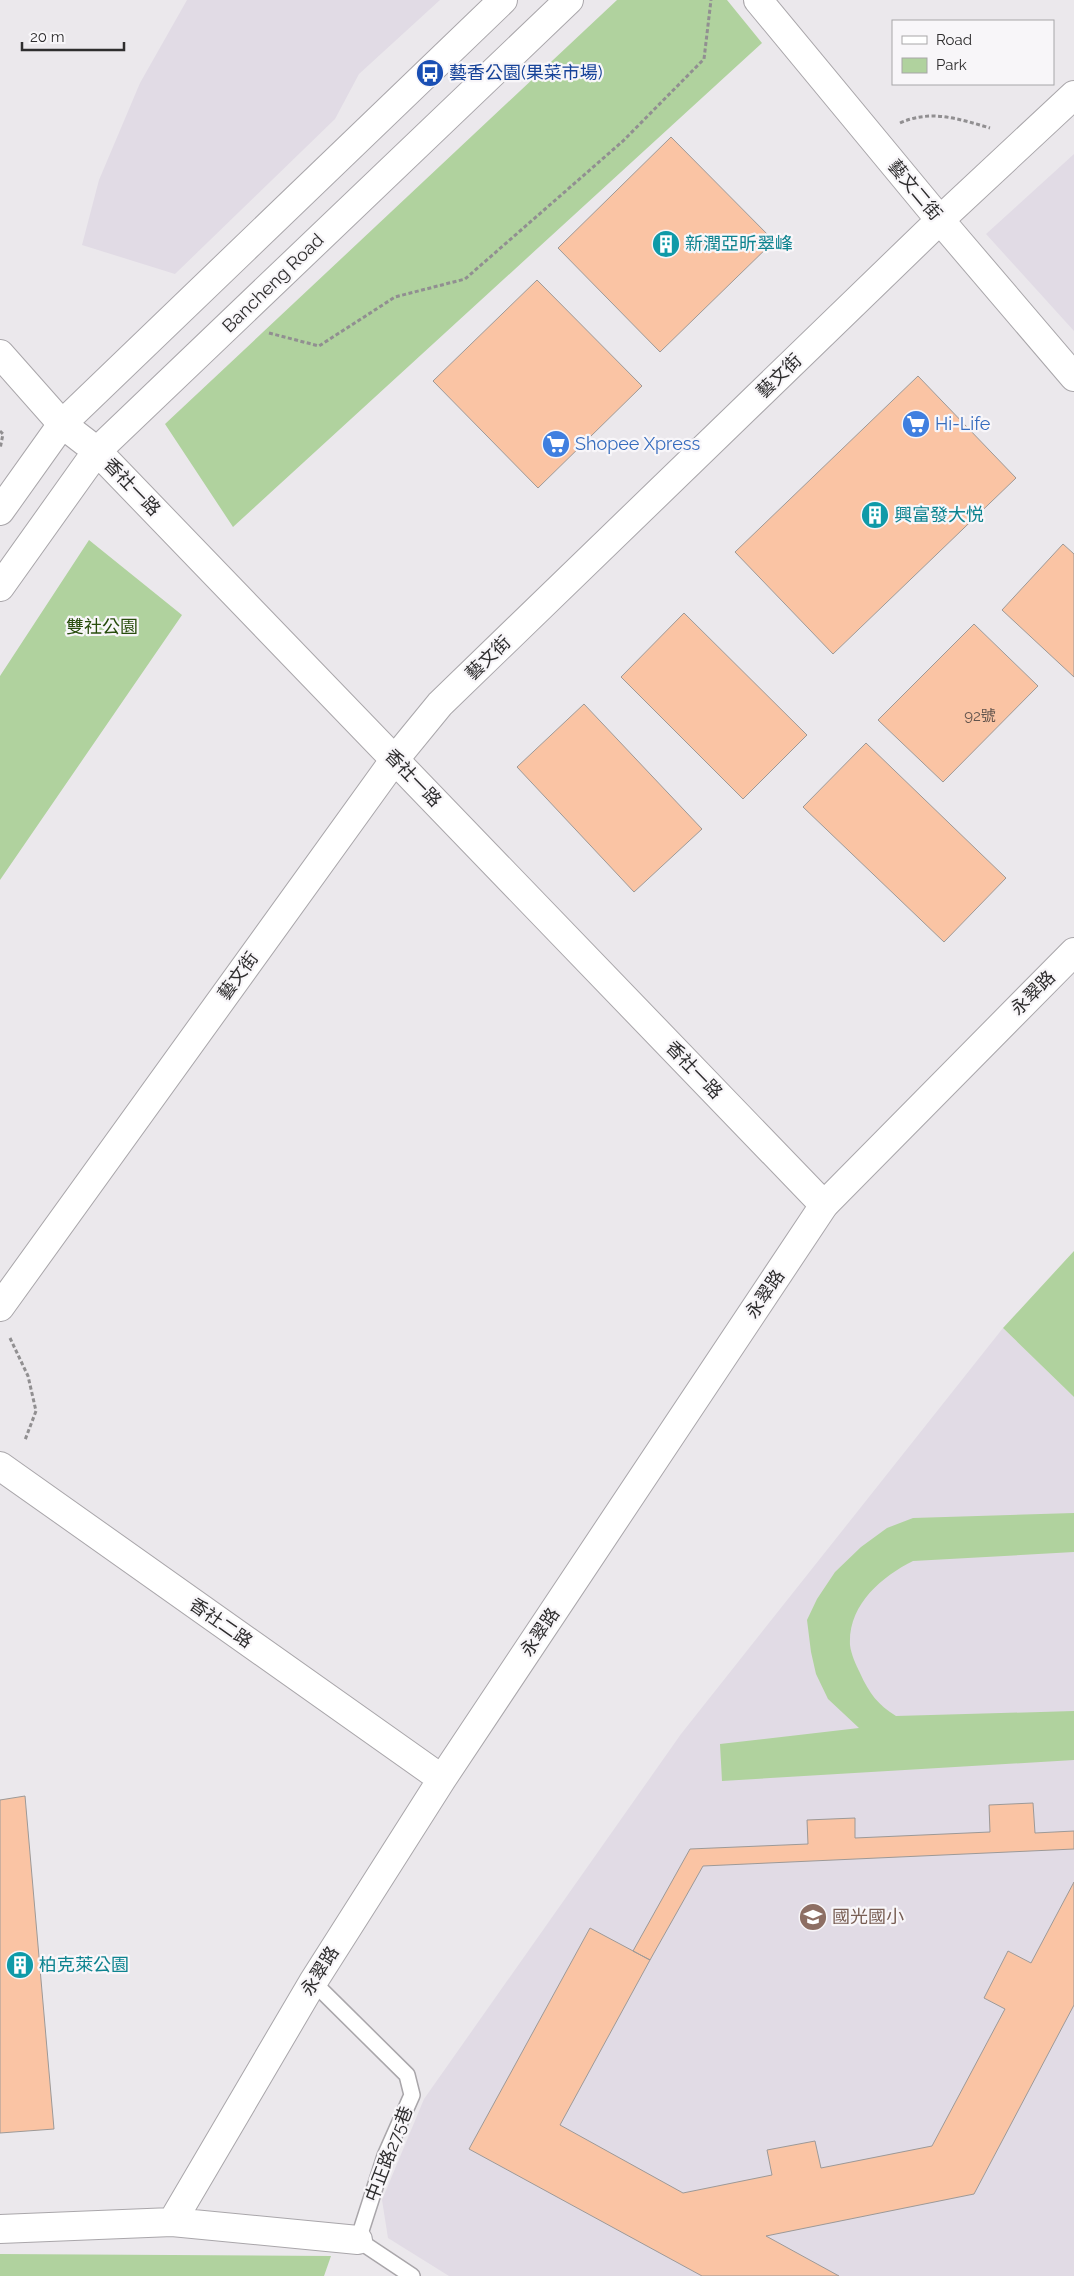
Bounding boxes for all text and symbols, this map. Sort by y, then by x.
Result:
scale bar [22,20,125,52]
legend [892,20,1054,85]
text: 20 m [30,28,65,46]
text: Road [936,31,972,49]
text: Park [936,56,967,74]
bus stop icon: 藝香公園(果菜市場) [415,58,445,88]
place label: 藝香公園(果菜市場) [449,62,603,83]
street label: 藝文二街 [884,155,947,224]
street label: Bancheng Road [218,229,328,336]
building icon: 新潤亞昕翠峰 [651,229,681,259]
place label: 新潤亞昕翠峰 [685,233,793,254]
street label: 藝文街 [752,349,805,402]
supermarket icon: Hi-Life [901,409,931,439]
place label: Hi-Life [935,413,991,434]
supermarket icon: Shopee Xpress [541,429,571,459]
place label: Shopee Xpress [575,433,700,454]
street label: 香社一路 [100,453,165,520]
building icon: 興富發大悦 [860,500,890,530]
place label: 興富發大悦 [894,504,984,525]
park label: 雙社公園 [66,616,138,637]
street label: 藝文街 [461,631,514,684]
house number: 92號 [964,707,996,725]
street label: 香社一路 [381,744,446,811]
street label: 藝文街 [213,948,262,1004]
street label: 永翠路 [1006,966,1059,1019]
street label: 香社一路 [662,1036,727,1103]
street label: 永翠路 [741,1265,788,1322]
street label: 香社二路 [186,1593,257,1652]
street label: 永翠路 [516,1603,563,1660]
school or university icon: 國光國小 [798,1902,828,1932]
place label: 國光國小 [832,1906,904,1927]
street label: 永翠路 [296,1942,343,1999]
building icon: 柏克萊公園 [5,1950,35,1980]
place label: 柏克萊公園 [39,1954,129,1975]
street label: 中正路275巷 [361,2103,416,2205]

